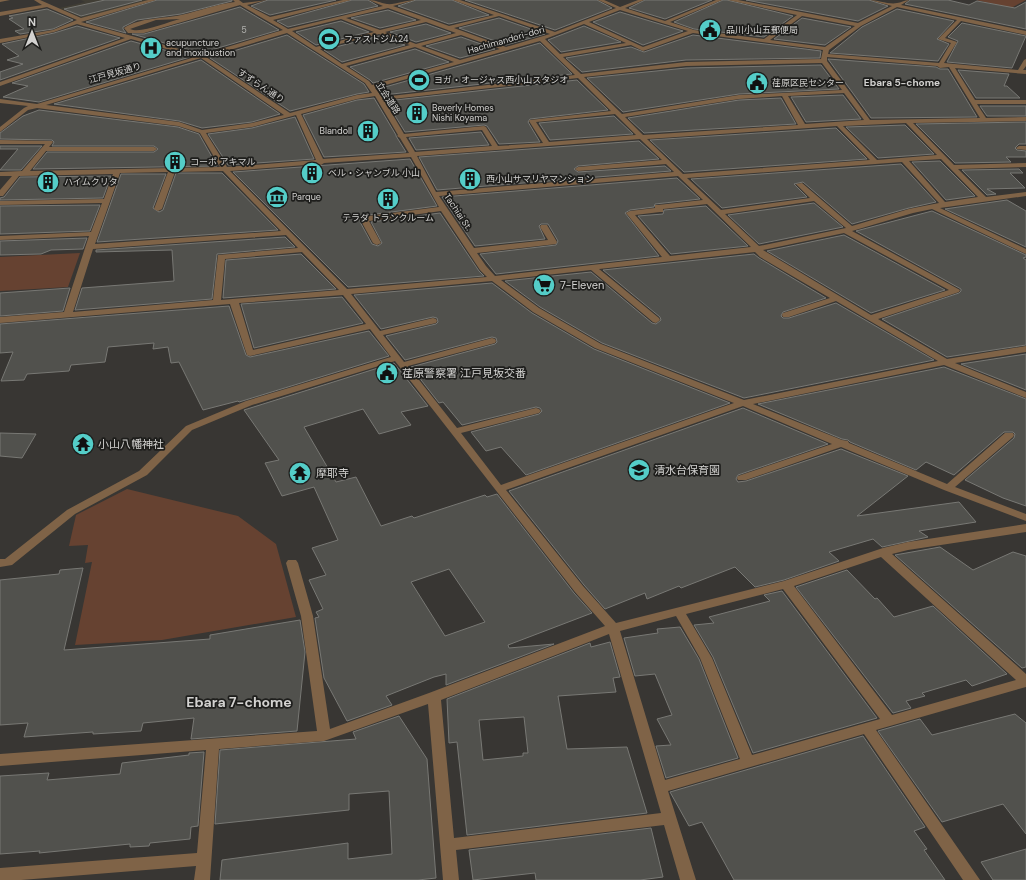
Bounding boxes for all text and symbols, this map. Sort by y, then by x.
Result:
north arrow [12,12,52,52]
text: N [28,15,36,29]
public building icon: 品川小山五郵便局 [697,17,723,43]
street label: Hachimandori-dori [466,23,546,57]
house number: 5 [241,24,247,36]
place label: 品川小山五郵便局 [726,24,798,36]
sports icon: ファストジム24 [316,26,342,52]
place label: ファストジム24 [344,33,409,45]
hospital icon: acupuncture and moxibustion [138,35,164,61]
place label: acupuncture and moxibustion [166,37,235,59]
street label: 江戸見坂通り [87,60,143,86]
street label: すずらん通り [235,66,287,106]
sports icon: ヨガ・オージャス西小山スタジオ [406,67,432,93]
public building icon: 荏原区民センター [744,70,770,96]
place label: ヨガ・オージャス西小山スタジオ [434,74,568,86]
district label: Ebara 5-chome [864,76,940,89]
place label: 荏原区民センター [772,77,844,89]
street label: 立会道路 [373,80,403,116]
building icon: Beverly Homes Nishi Koyama [404,100,430,126]
place label: Beverly Homes Nishi Koyama [432,102,494,124]
building icon: Blandoll [355,118,381,144]
place label: Blandoll [320,125,352,137]
building icon: コーポ アキマル [162,149,188,175]
place label: コーポ アキマル [190,156,255,168]
building icon: ベル・シャンブル 小山 [299,160,325,186]
building icon: 西小山サマリヤマンション [457,166,483,192]
place label: ベル・シャンブル 小山 [328,167,420,179]
building icon: ハイムクリタ [35,169,61,195]
place label: 西小山サマリヤマンション [486,173,594,185]
place label: ハイムクリタ [64,176,118,188]
museum icon: Parque [264,184,290,210]
building icon: テラダ トランクルーム [375,186,401,212]
place label: Parque [292,191,321,203]
street label: Tachiai St. [441,191,475,233]
place label: テラダ トランクルーム [342,212,434,224]
supermarket icon: 7-Eleven [531,272,557,298]
place label: 7-Eleven [560,278,604,292]
public building icon: 荏原警察署 江戸見坂交番 [374,360,400,386]
place label: 荏原警察署 江戸見坂交番 [402,366,526,380]
temple icon: 小山八幡神社 [70,431,96,457]
place label: 小山八幡神社 [98,437,164,451]
school or university icon: 清水台保育園 [626,457,652,483]
temple icon: 摩耶寺 [287,460,313,486]
place label: 清水台保育園 [654,463,720,477]
place label: 摩耶寺 [316,466,349,480]
district label: Ebara 7-chome [186,693,292,711]

